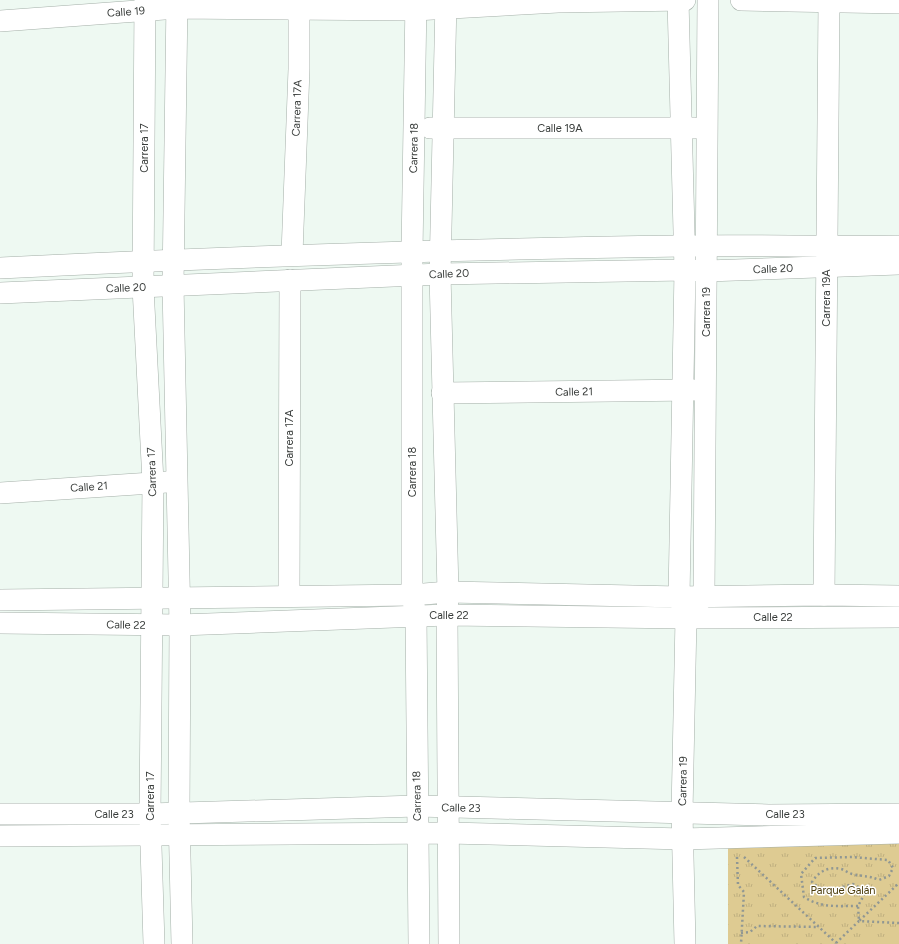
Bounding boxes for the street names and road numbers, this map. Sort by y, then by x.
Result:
street label: Calle 19 [107,4,145,20]
street label: Carrera 17A [290,79,305,137]
street label: Carrera 18 [407,122,421,173]
street label: Calle 19A [537,122,583,135]
street label: Carrera 17 [138,123,151,173]
street label: Calle 20 [753,262,793,276]
street label: Calle 20 [429,267,469,281]
street label: Carrera 19A [820,269,833,327]
street label: Calle 20 [106,281,146,295]
street label: Carrera 19 [700,287,713,337]
street label: Calle 21 [555,385,593,399]
street label: Carrera 17A [283,409,296,466]
street label: Carrera 17 [145,447,159,497]
street label: Carrera 18 [406,447,419,497]
street label: Calle 21 [70,479,108,495]
street label: Calle 22 [429,609,469,622]
street label: Calle 22 [753,611,793,624]
street label: Calle 22 [106,618,146,632]
street label: Carrera 19 [676,756,690,806]
street label: Carrera 18 [410,770,424,821]
street label: Carrera 17 [144,771,157,821]
street label: Calle 23 [441,801,481,815]
street label: Calle 23 [94,808,134,821]
street label: Calle 23 [765,808,805,821]

